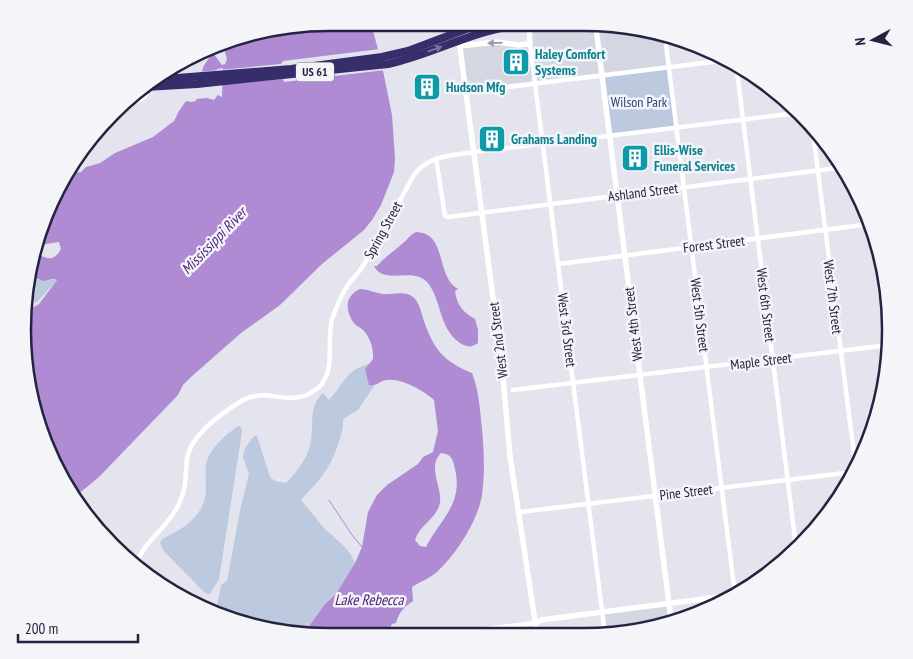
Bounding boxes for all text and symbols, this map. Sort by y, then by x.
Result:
north arrow [848,15,898,65]
text: N [851,37,869,46]
one-way arrow [487,39,503,47]
one-way arrow [428,45,443,52]
place label: Haley Comfort Systems [535,45,605,79]
building icon: Haley Comfort Systems [501,47,531,77]
road number: US 61 [296,62,334,82]
building icon: Hudson Mfg [412,72,442,102]
place label: Hudson Mfg [446,78,505,96]
park label: Wilson Park [611,93,668,111]
building icon: Grahams Landing [477,124,507,154]
place label: Grahams Landing [511,130,597,148]
place label: Ellis-Wise Funeral Services [654,141,735,175]
building icon: Ellis-Wise Funeral Services [620,143,650,173]
street label: Ashland Street [607,179,679,205]
street label: Spring Street [360,198,406,262]
water label: Mississippi River [177,202,252,278]
street label: Forest Street [682,231,746,257]
street label: West 7th Street [820,259,846,335]
street label: West 6th Street [753,267,779,343]
street label: West 5th Street [687,277,713,353]
street label: West 4th Street [620,286,646,362]
street label: West 3rd Street [554,292,580,368]
street label: West 2nd Street [484,301,512,379]
street label: Maple Street [729,348,793,374]
street label: Pine Street [658,480,714,504]
water label: Lake Rebecca [335,590,404,609]
scale bar [18,612,138,644]
text: 200 m [25,619,58,638]

